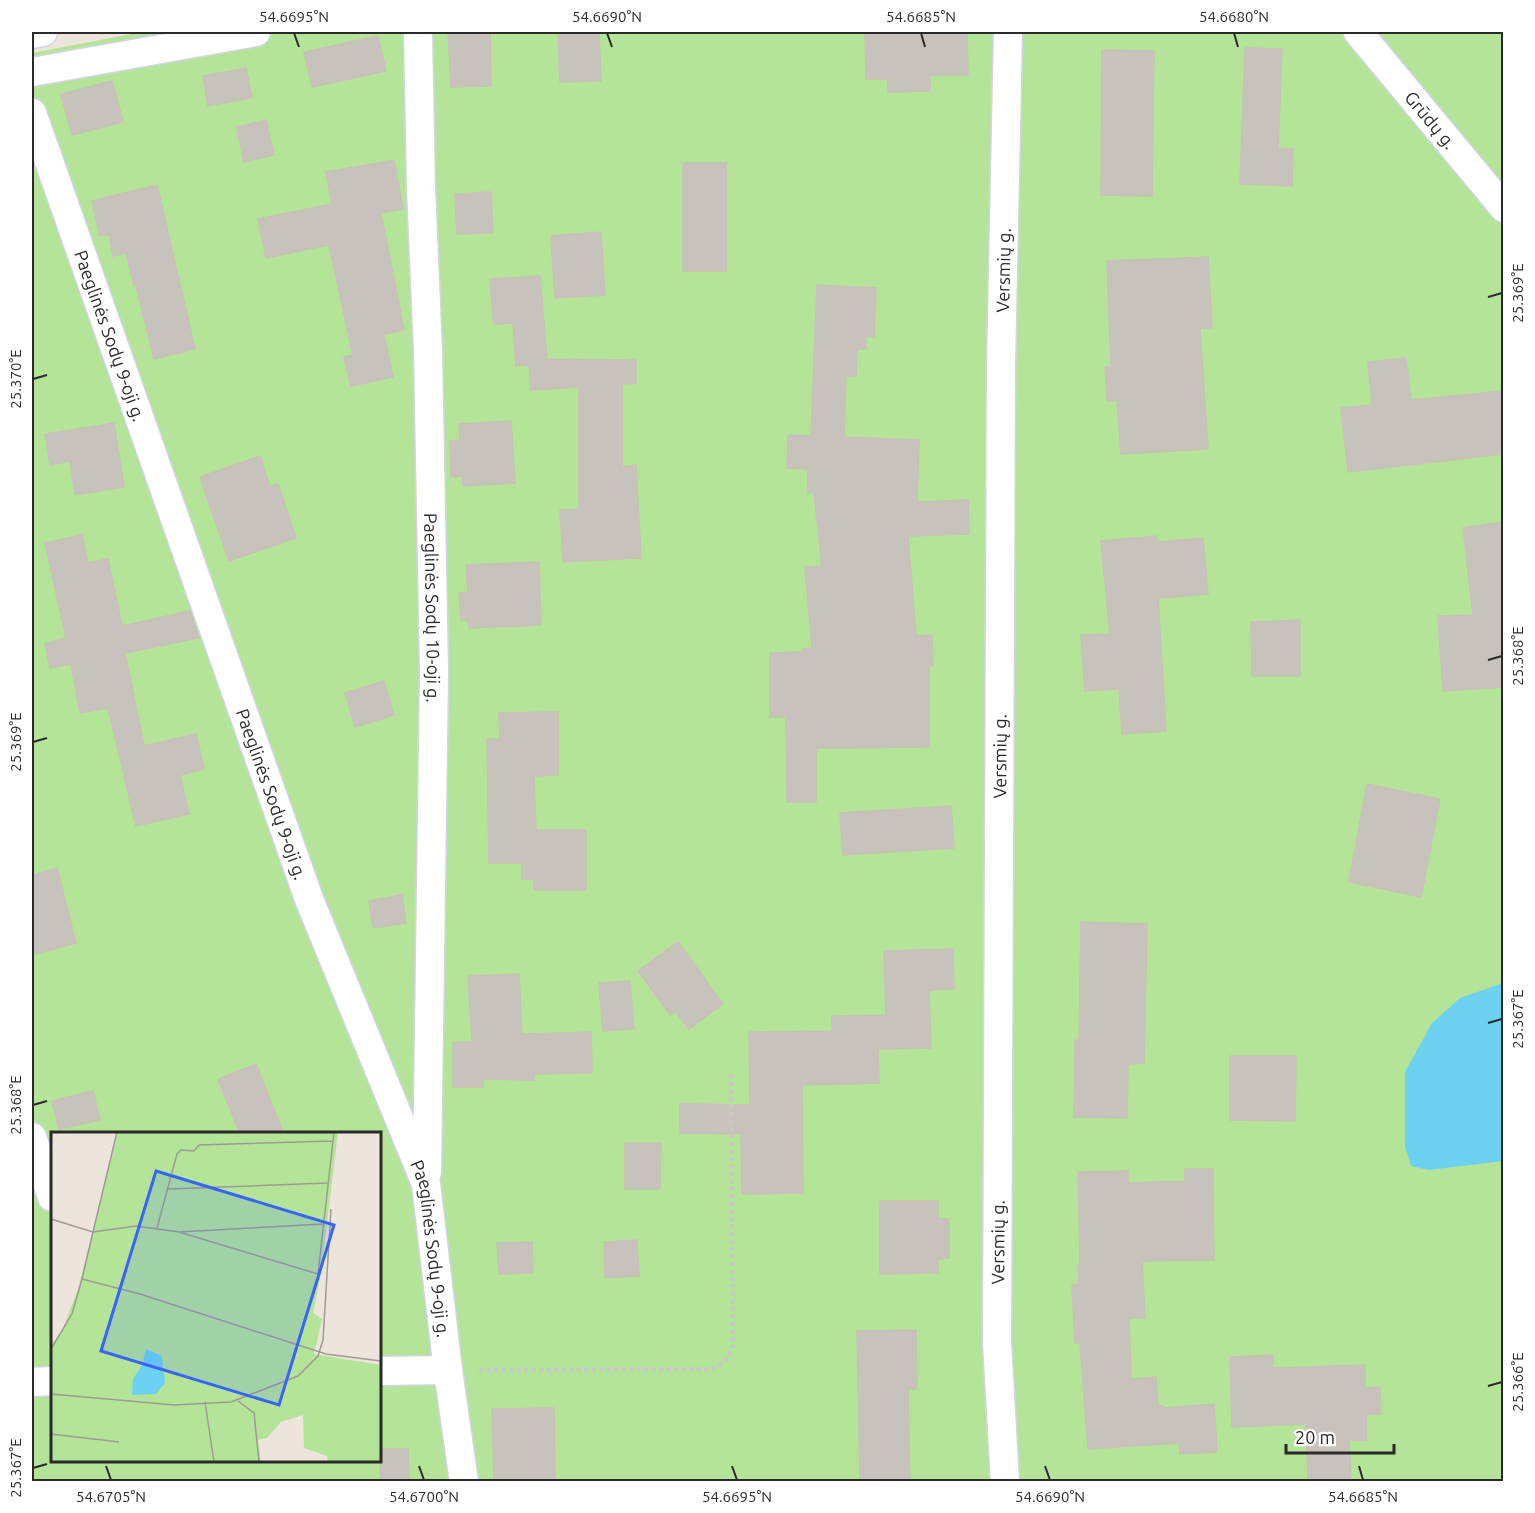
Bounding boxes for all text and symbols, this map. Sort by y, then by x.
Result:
text: 54.6695°N [259,8,329,25]
text: 54.6690°N [572,8,642,25]
text: 54.6685°N [886,8,956,25]
text: 54.6680°N [1199,8,1269,25]
street label: Grūdų g. [1401,87,1460,153]
street label: Versmių g. [992,228,1014,313]
street label: Paeglinės Sodų 9-oji g. [71,247,150,424]
text: 25.369°E [1509,263,1526,323]
text: 25.370°E [7,349,24,409]
street label: Paeglinės Sodų 10-oji g. [421,513,444,703]
text: 25.368°E [1509,626,1526,686]
street label: Paeglinės Sodų 9-oji g. [233,706,311,882]
text: 25.369°E [7,712,24,772]
street label: Versmių g. [989,714,1010,799]
text: 25.367°E [1509,989,1526,1049]
text: 25.368°E [7,1075,24,1135]
inset map [51,1132,381,1462]
street label: Paeglinės Sodų 9-oji g. [407,1157,454,1339]
street label: Versmių g. [987,1200,1008,1285]
text: 25.366°E [1509,1352,1526,1412]
scale bar [1286,1417,1394,1455]
text: 20 m [1295,1427,1335,1447]
text: 25.367°E [7,1438,24,1498]
text: 54.6705°N [76,1488,146,1505]
text: 54.6700°N [389,1488,459,1505]
text: 54.6695°N [702,1488,772,1505]
text: 54.6690°N [1015,1488,1085,1505]
text: 54.6685°N [1328,1488,1398,1505]

